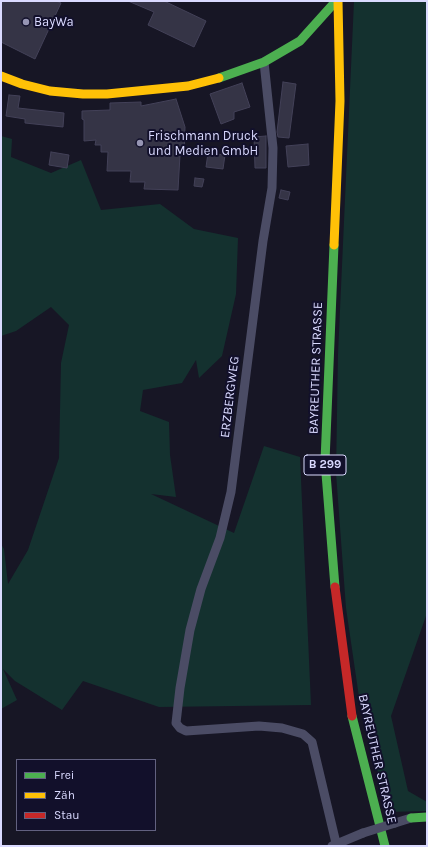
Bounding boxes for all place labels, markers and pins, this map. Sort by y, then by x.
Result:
place label: BayWa [34,14,74,30]
marker: BayWa [21,17,31,27]
place label: Frischmann Druck und Medien GmbH [148,128,258,159]
marker: Frischmann Druck und Medien GmbH [135,138,145,148]

